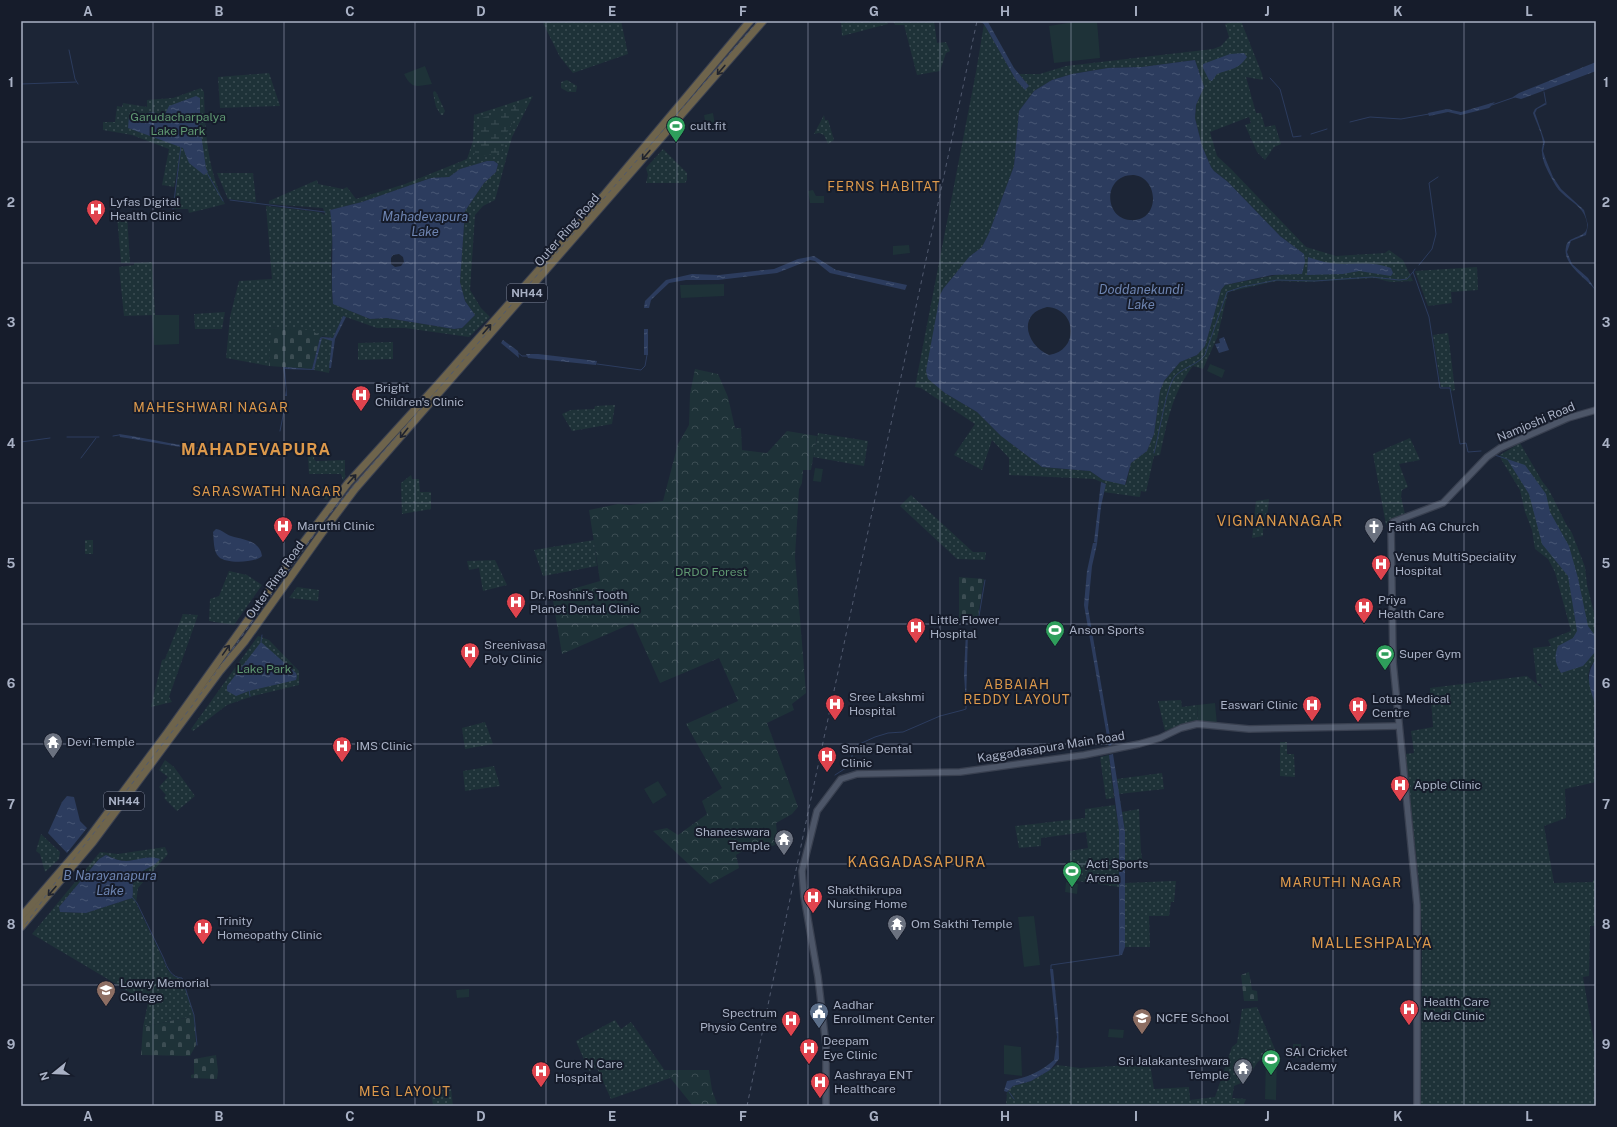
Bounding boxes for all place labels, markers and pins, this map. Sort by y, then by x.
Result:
sports icon: cult.fit [665,115,687,143]
place label: cult.fit [690,119,727,133]
place label: Lyfas Digital Health Clinic [110,195,181,223]
hospital icon: Lyfas Digital Health Clinic [85,198,107,226]
place label: Bright Children's Clinic [375,381,464,409]
hospital icon: Bright Children's Clinic [350,384,372,412]
hospital icon: Maruthi Clinic [272,515,294,543]
church icon: Faith AG Church [1363,516,1385,544]
place label: Maruthi Clinic [297,519,375,533]
place label: Faith AG Church [1388,520,1479,534]
place label: Venus MultiSpeciality Hospital [1395,550,1517,578]
hospital icon: Venus MultiSpeciality Hospital [1370,553,1392,581]
place label: Dr. Roshni's Tooth Planet Dental Clinic [530,588,640,616]
hospital icon: Dr. Roshni's Tooth Planet Dental Clinic [505,591,527,619]
place label: Priya Health Care [1378,593,1445,621]
hospital icon: Priya Health Care [1353,596,1375,624]
place label: Little Flower Hospital [930,613,1000,641]
hospital icon: Little Flower Hospital [905,616,927,644]
sports icon: Anson Sports [1044,619,1066,647]
place label: Anson Sports [1069,623,1144,637]
place label: Sreenivasa Poly Clinic [484,638,545,666]
hospital icon: Sreenivasa Poly Clinic [459,641,481,669]
sports icon: Super Gym [1374,643,1396,671]
place label: Super Gym [1399,647,1461,661]
place label: Sree Lakshmi Hospital [849,690,924,718]
place label: Lotus Medical Centre [1372,692,1450,720]
hospital icon: Sree Lakshmi Hospital [824,693,846,721]
hospital icon: Easwari Clinic [1301,694,1323,722]
hospital icon: Lotus Medical Centre [1347,695,1369,723]
place label: Easwari Clinic [1220,698,1298,712]
temple icon: Devi Temple [42,731,64,759]
place label: Devi Temple [67,735,135,749]
hospital icon: IMS Clinic [331,735,353,763]
place label: IMS Clinic [356,739,412,753]
place label: Smile Dental Clinic [841,742,912,770]
hospital icon: Smile Dental Clinic [816,745,838,773]
hospital icon: Apple Clinic [1389,774,1411,802]
place label: Apple Clinic [1414,778,1481,792]
place label: Shaneeswara Temple [695,825,770,853]
temple icon: Shaneeswara Temple [773,828,795,856]
place label: Acti Sports Arena [1086,857,1148,885]
sports icon: Acti Sports Arena [1061,860,1083,888]
place label: Shakthikrupa Nursing Home [827,883,907,911]
hospital icon: Shakthikrupa Nursing Home [802,886,824,914]
temple icon: Om Sakthi Temple [886,913,908,941]
place label: Trinity Homeopathy Clinic [217,914,322,942]
hospital icon: Trinity Homeopathy Clinic [192,917,214,945]
place label: Om Sakthi Temple [911,917,1013,931]
place label: Lowry Memorial College [120,976,210,1004]
school or university icon: Lowry Memorial College [95,979,117,1007]
place label: Health Care Medi Clinic [1423,995,1490,1023]
place label: Aadhar Enrollment Center [833,998,935,1026]
hospital icon: Health Care Medi Clinic [1398,998,1420,1026]
public building icon: Aadhar Enrollment Center [808,1001,830,1029]
place label: Spectrum Physio Centre [700,1006,777,1034]
school or university icon: NCFE School [1131,1007,1153,1035]
hospital icon: Spectrum Physio Centre [780,1009,802,1037]
place label: NCFE School [1156,1011,1230,1025]
place label: Deepam Eye Clinic [823,1034,878,1062]
hospital icon: Deepam Eye Clinic [798,1037,820,1065]
place label: SAI Cricket Academy [1285,1045,1348,1073]
sports icon: SAI Cricket Academy [1260,1048,1282,1076]
place label: Sri Jalakanteshwara Temple [1118,1054,1229,1082]
place label: Cure N Care Hospital [555,1057,623,1085]
temple icon: Sri Jalakanteshwara Temple [1232,1057,1254,1085]
hospital icon: Cure N Care Hospital [530,1060,552,1088]
place label: Aashraya ENT Healthcare [834,1068,913,1096]
hospital icon: Aashraya ENT Healthcare [809,1071,831,1099]

